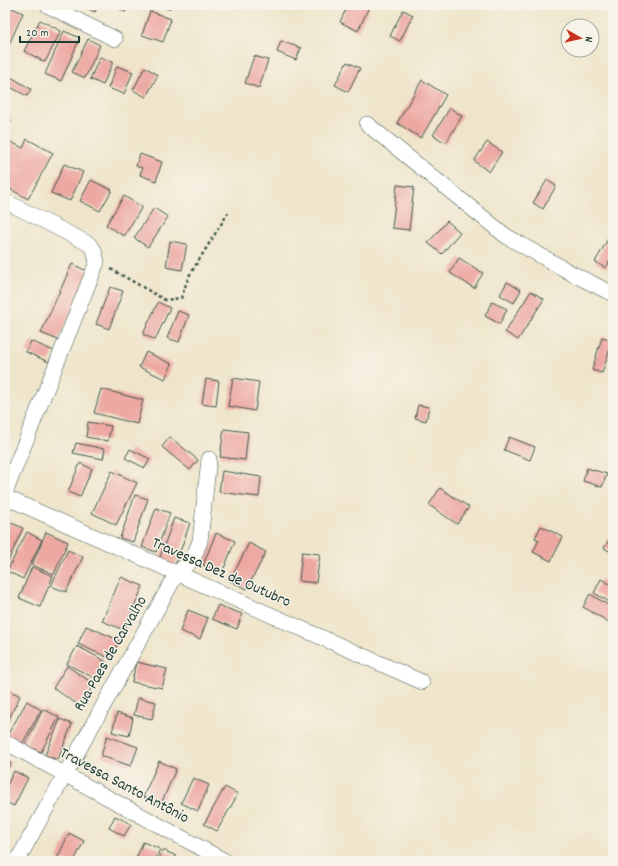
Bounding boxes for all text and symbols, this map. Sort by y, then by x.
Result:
scale bar [20,18,79,44]
north arrow [560,18,600,58]
text: 20 m [26,25,49,42]
text: N [580,35,596,43]
street label: Travessa Dez de Outubro [148,532,294,614]
street label: Rua Paes de Carvalho [69,592,153,716]
street label: Travessa Santo Antônio [55,742,193,830]

